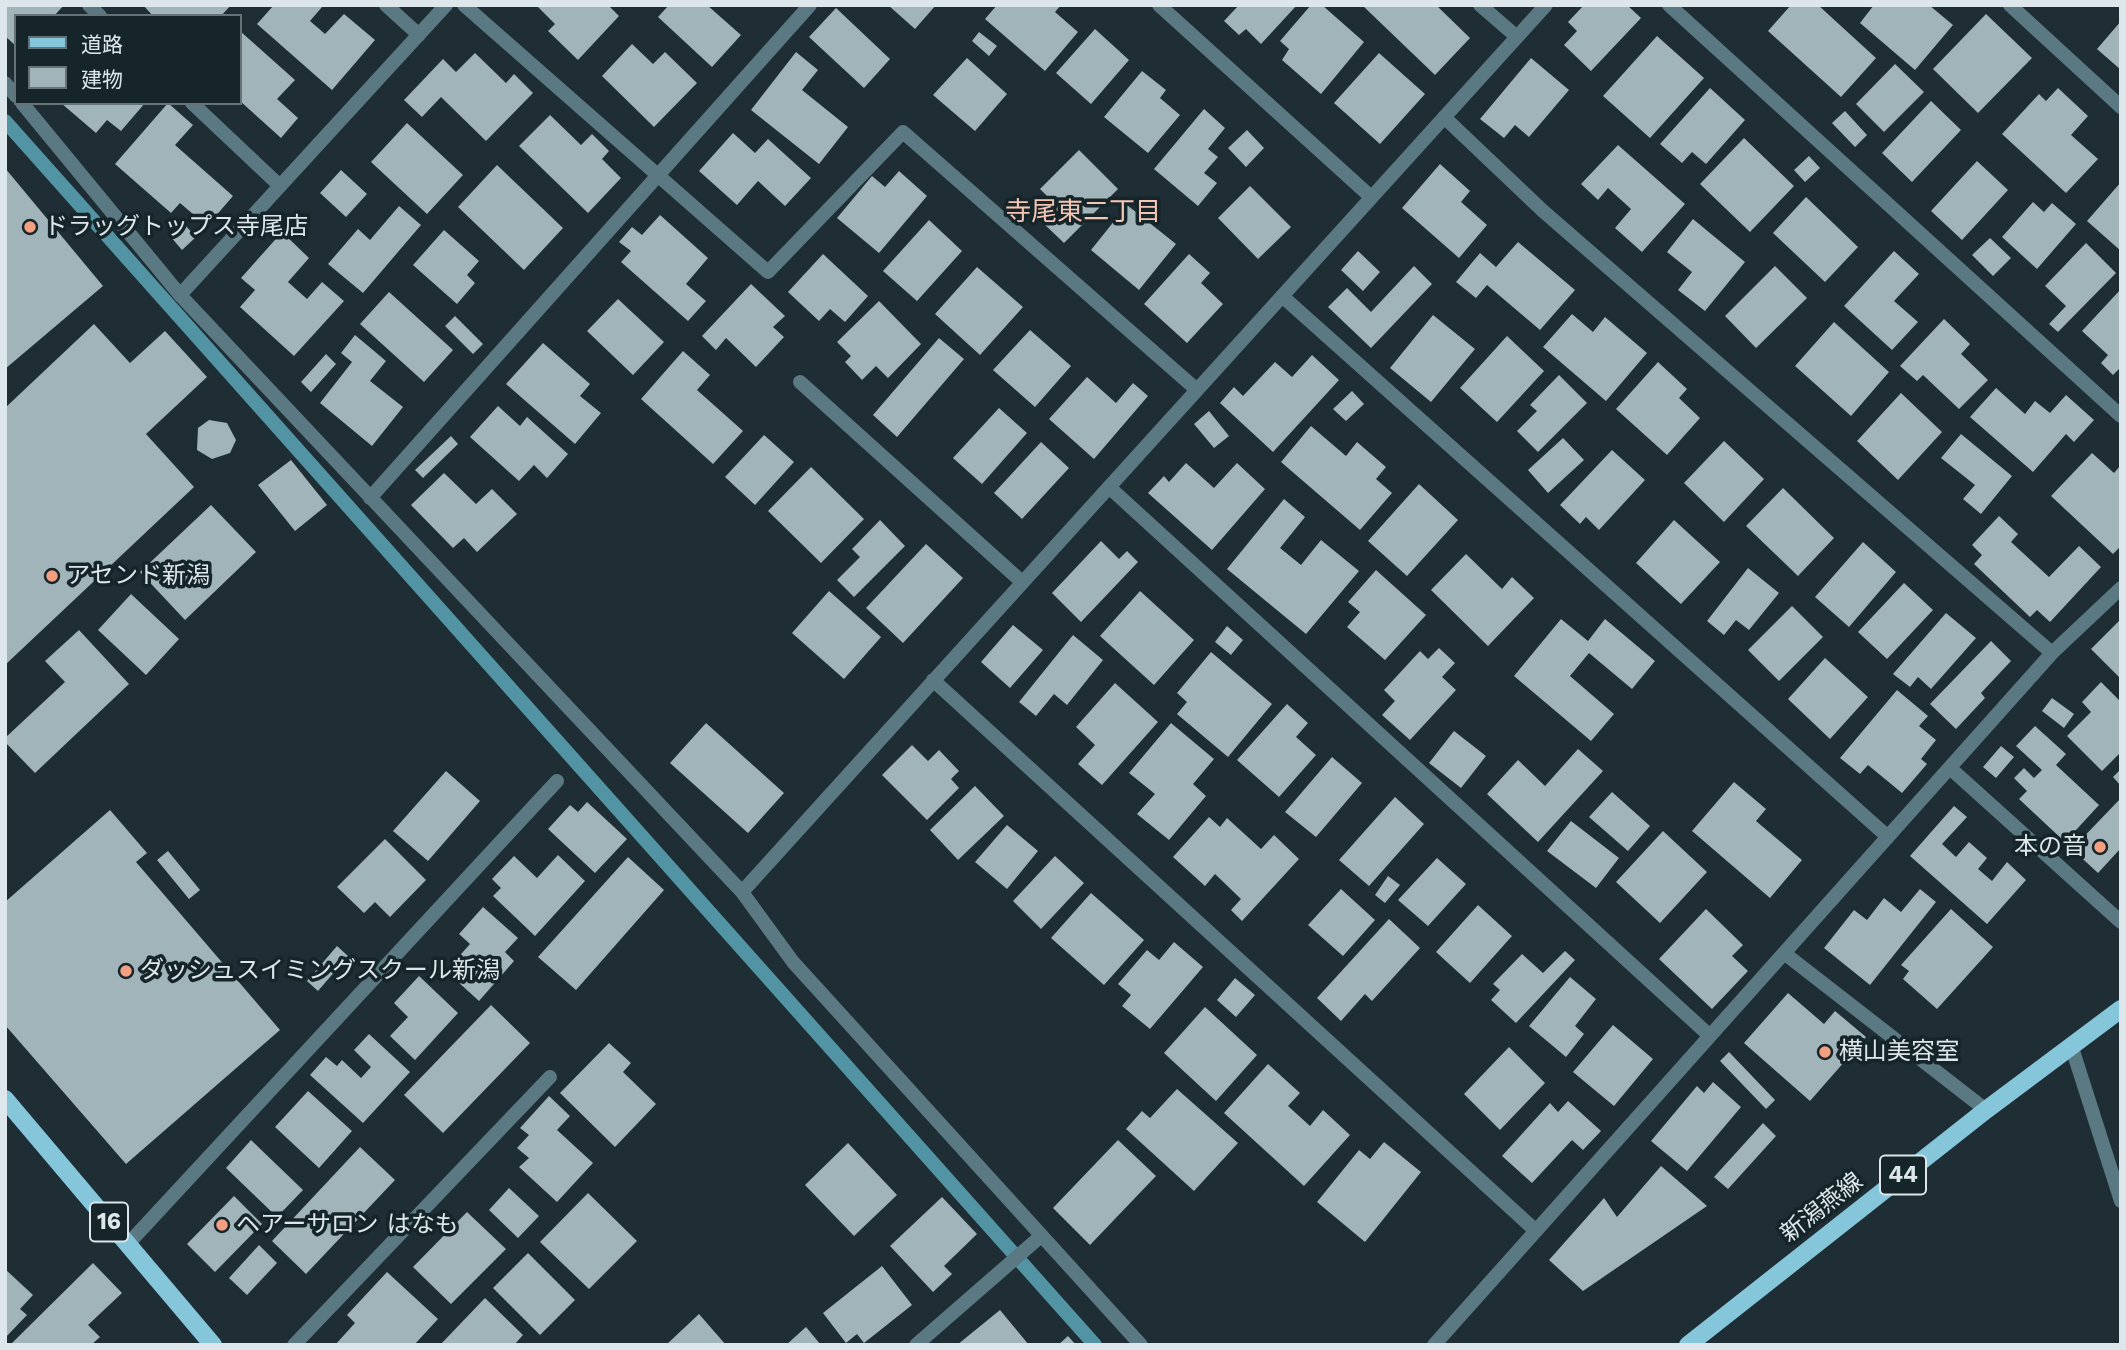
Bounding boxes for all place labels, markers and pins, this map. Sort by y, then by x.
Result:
place label: ドラッグトップス寺尾店 [44,213,308,241]
marker: ドラッグトップス寺尾店 [22,219,38,235]
place label: アセンド新潟 [66,562,210,590]
marker: アセンド新潟 [44,568,60,584]
place label: 本の音 [2014,833,2086,861]
marker: 本の音 [2092,839,2108,855]
place label: ダッシュスイミングスクール新潟 [140,957,500,985]
marker: ダッシュスイミングスクール新潟 [118,963,134,979]
place label: 横山美容室 [1839,1038,1959,1066]
marker: 横山美容室 [1817,1044,1833,1060]
place label: ヘアーサロン はなも [236,1211,459,1239]
marker: ヘアーサロン はなも [214,1217,230,1233]

